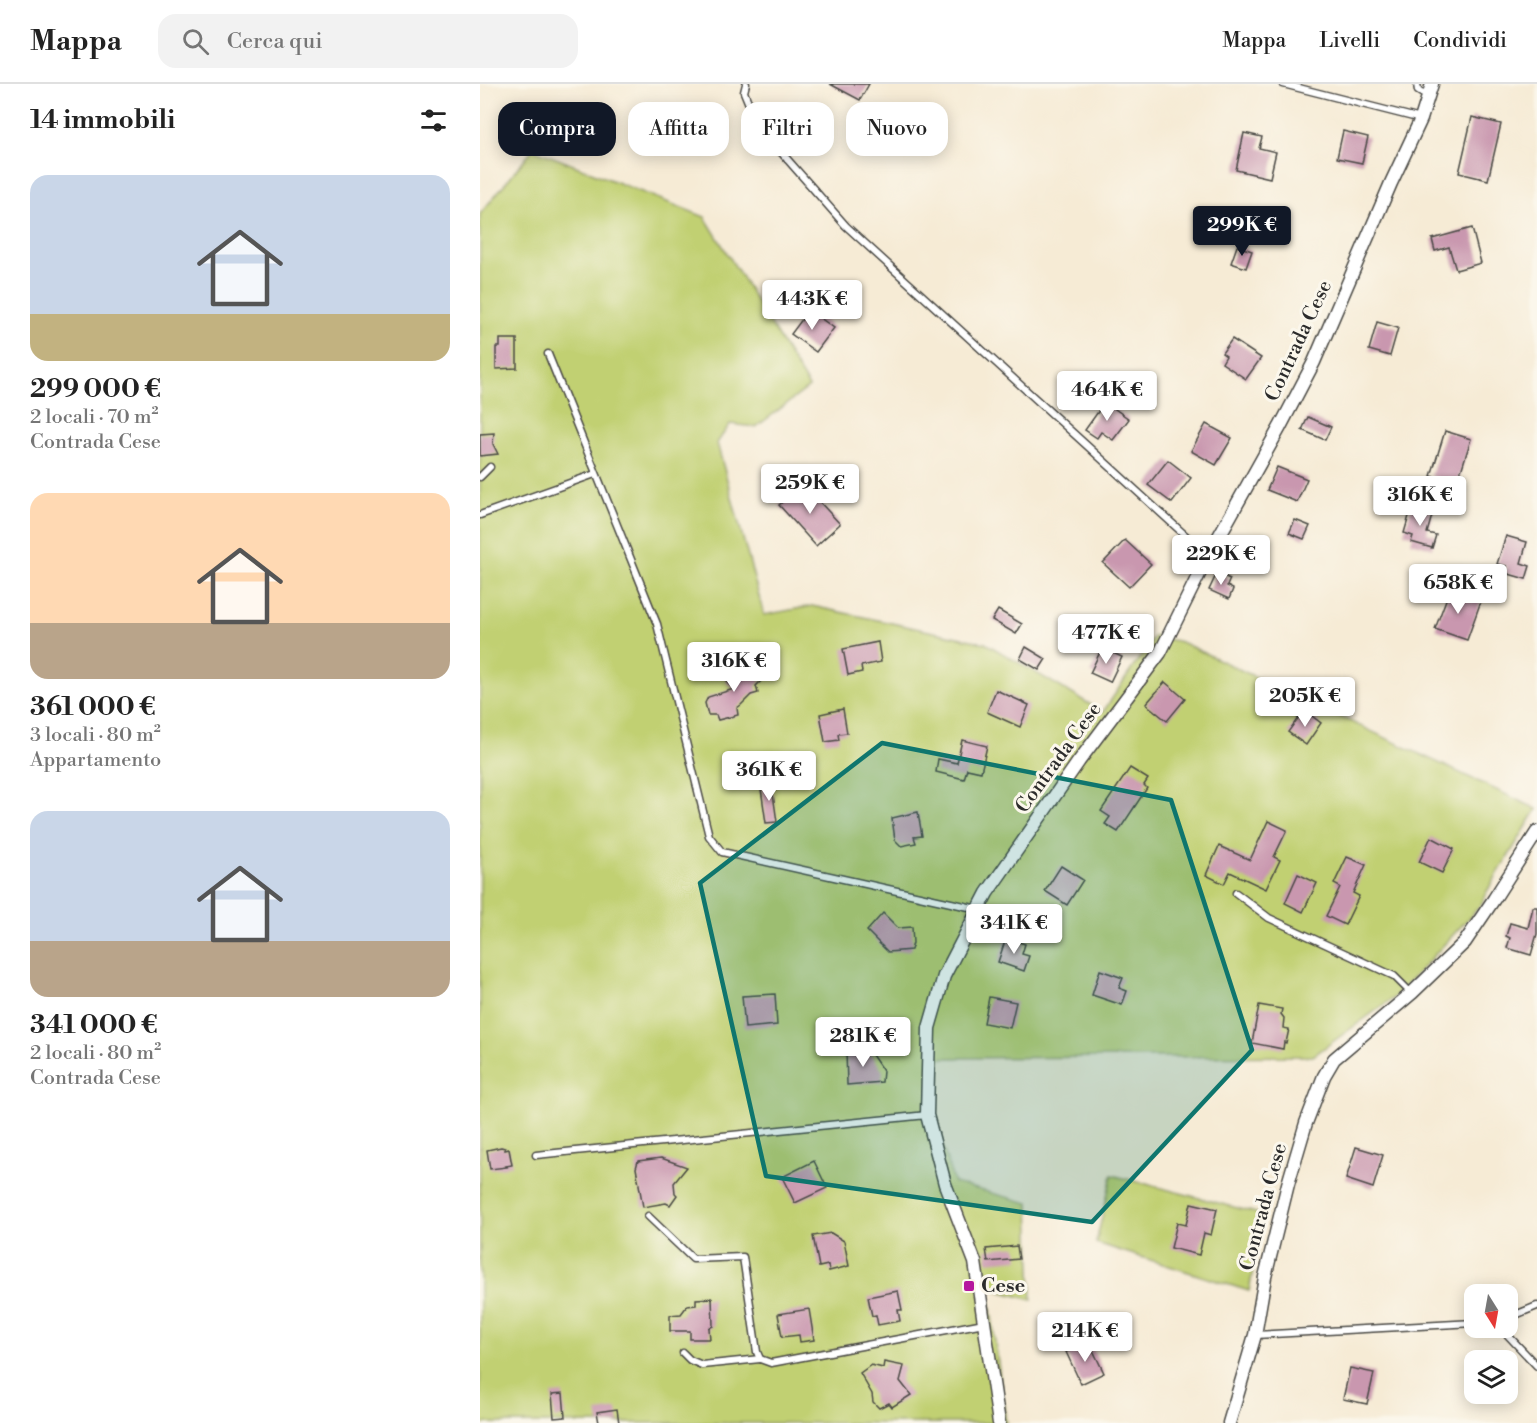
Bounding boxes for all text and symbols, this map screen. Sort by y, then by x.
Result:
search box [158,14,578,68]
text: Mappa [30,24,122,59]
icon: search [179,25,212,58]
text: Cerca qui [227,28,322,55]
text: Mappa [1222,28,1286,54]
text: Livelli [1319,28,1380,54]
text: Condividi [1413,28,1507,54]
chip: Compra [498,102,616,156]
chip: Affitta [628,102,729,156]
chip: Filtri [741,102,834,156]
chip: Nuovo [846,102,948,156]
text: 14 immobili [30,104,175,136]
icon: filters [417,104,450,137]
pin: 299K € [1193,206,1291,257]
text: 299K € [1207,213,1277,238]
icon: home [186,214,294,322]
street label: Contrada Cese [1260,276,1338,406]
pin: 443K € [763,280,861,331]
text: 443K € [776,287,848,312]
pin: 464K € [1058,371,1156,422]
text: 299 000 € [30,373,161,405]
text: 464K € [1071,378,1143,403]
text: 2 locali · 70 m² [30,405,158,430]
text: Contrada Cese [30,430,161,455]
pin: 259K € [761,464,859,515]
text: 259K € [775,471,845,496]
pin: 316K € [1371,476,1469,527]
text: 316K € [1387,483,1453,508]
icon: home [186,532,294,640]
pin: 229K € [1172,535,1270,586]
text: 229K € [1186,542,1256,567]
pin: 658K € [1409,564,1507,615]
text: 658K € [1423,571,1493,596]
pin: 477K € [1057,614,1155,665]
text: 477K € [1072,621,1140,646]
pin: 316K € [685,642,783,693]
text: 316K € [701,649,767,674]
pin: 205K € [1256,677,1354,728]
text: 205K € [1269,684,1341,709]
text: 361 000 € [30,691,156,723]
street label: Contrada Cese [1010,698,1108,818]
text: 3 locali · 80 m² [30,723,161,748]
text: Appartamento [30,748,161,773]
pin: 361K € [720,751,818,802]
text: 361K € [736,758,802,783]
icon: home [186,850,294,958]
pin: 341K € [965,904,1063,955]
text: 341K € [980,911,1048,936]
text: 341 000 € [30,1009,158,1041]
pin: 281K € [814,1017,912,1068]
text: 281K € [830,1024,896,1049]
text: 2 locali · 80 m² [30,1041,161,1066]
text: Contrada Cese [30,1066,161,1091]
street label: Contrada Cese [1235,1141,1293,1273]
place label: Cese [981,1274,1026,1299]
marker: Cese [962,1279,976,1293]
north arrow [1464,1284,1518,1338]
map controls [1464,1284,1518,1404]
pin: 214K € [1036,1312,1134,1363]
text: 214K € [1051,1319,1119,1344]
button: layers [1464,1350,1518,1404]

